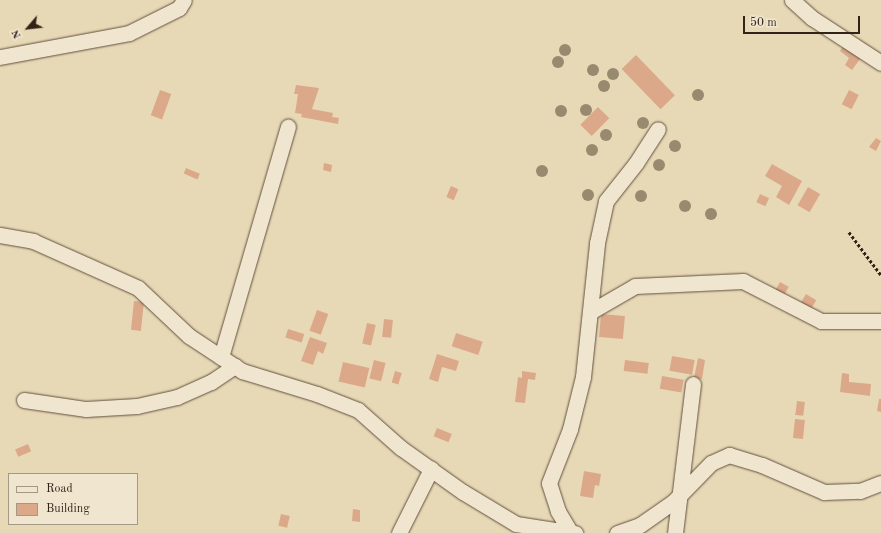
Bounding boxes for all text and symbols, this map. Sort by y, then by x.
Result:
north arrow [8,8,48,48]
scale bar [745,8,862,34]
text: 50 m [750,17,777,29]
text: N [10,28,24,40]
legend [8,473,138,525]
text: Road [46,483,73,495]
text: Building [46,503,90,515]

